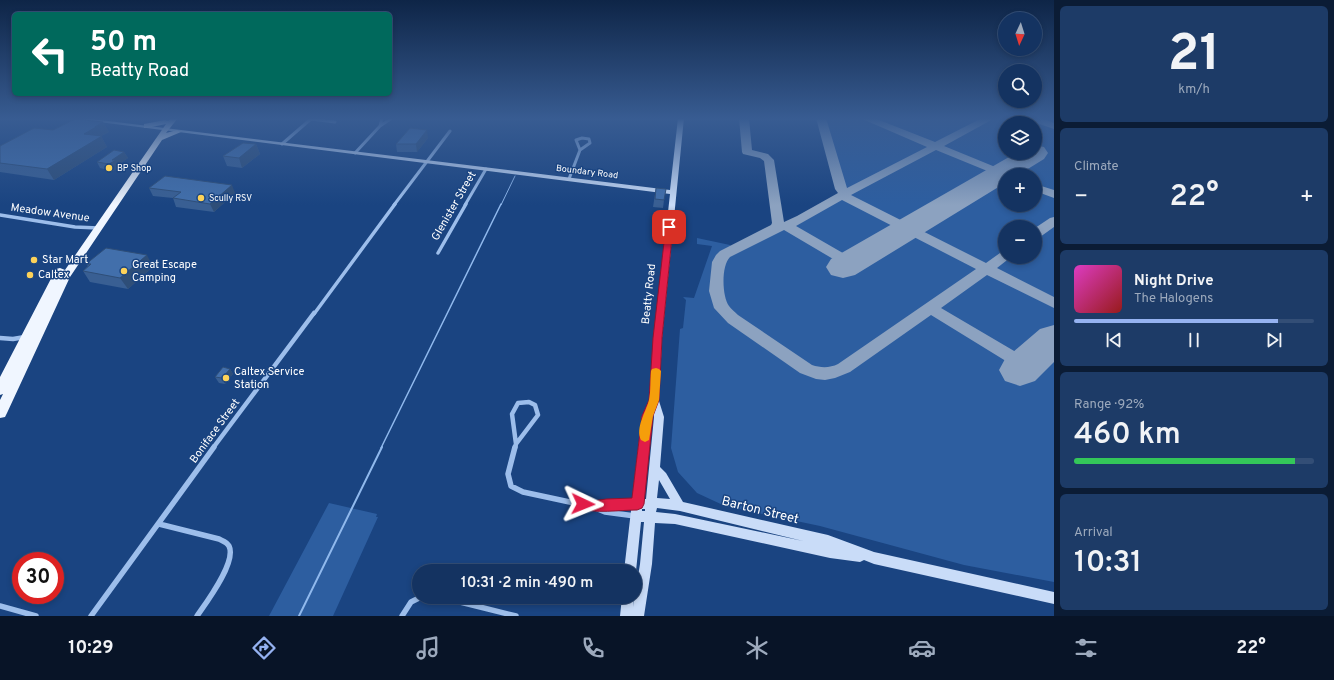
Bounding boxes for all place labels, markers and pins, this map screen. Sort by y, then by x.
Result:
marker: BP Shop [104,163,114,173]
place label: BP Shop [117,163,151,174]
marker: Scully RSV [196,193,206,203]
place label: Scully RSV [209,193,252,204]
pin [652,210,686,244]
place label: Star Mart [42,253,88,267]
marker: Star Mart [29,255,39,265]
place label: Great Escape Camping [132,258,197,285]
marker: Great Escape Camping [119,266,129,276]
place label: Caltex [38,268,69,282]
marker: Caltex [25,270,35,280]
place label: Caltex Service Station [234,365,305,392]
marker: Caltex Service Station [221,373,231,383]

